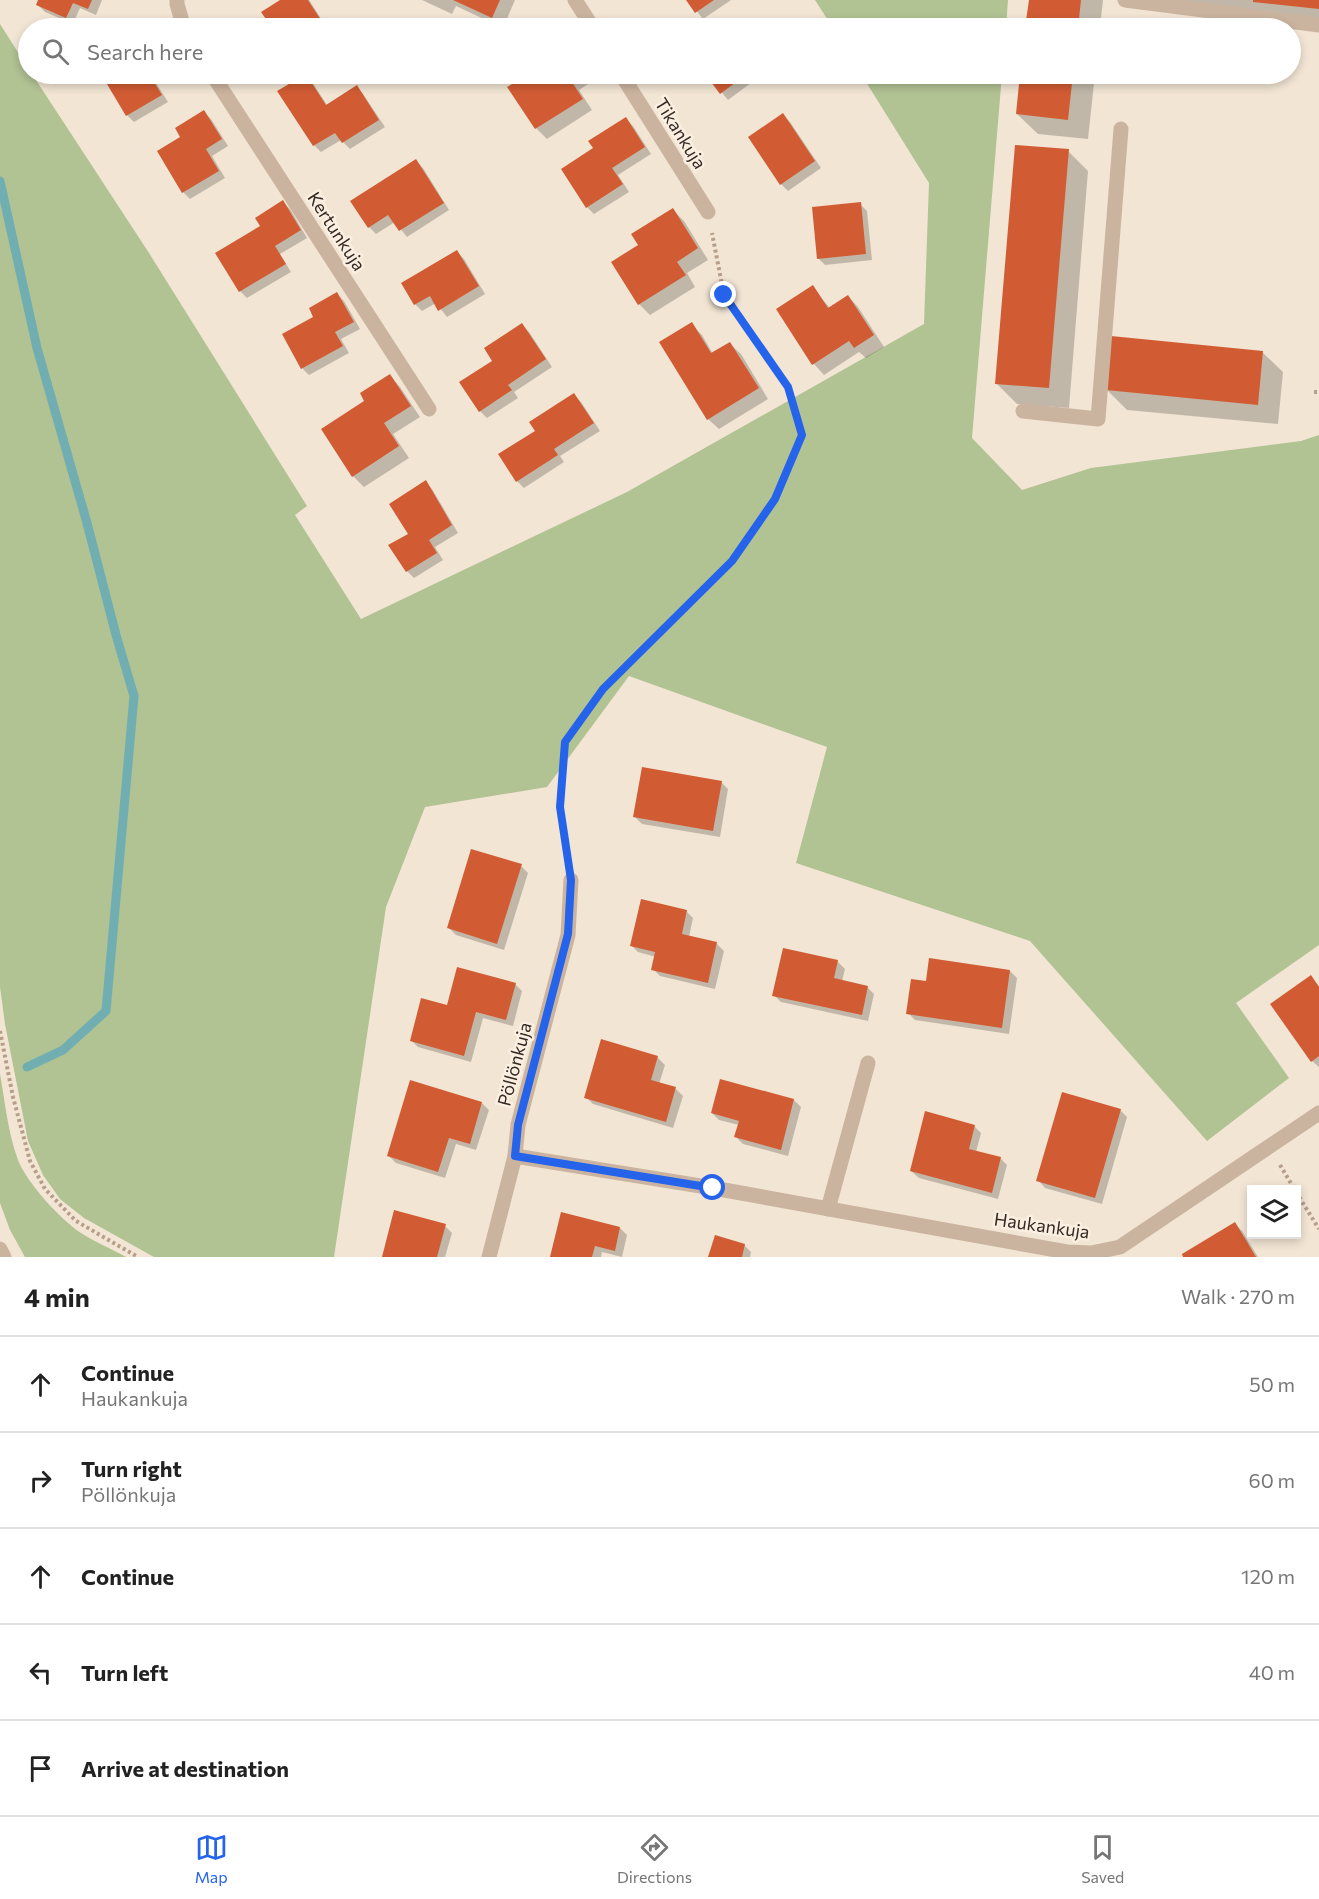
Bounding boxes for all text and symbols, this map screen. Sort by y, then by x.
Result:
search box [18,18,1301,84]
icon: search [39,35,72,68]
text: Search here [87,38,203,65]
street label: Tikankuja [651,93,711,173]
street label: Kertunkuja [303,187,371,275]
route end [710,281,736,307]
street label: Pöllönkuja [492,1020,536,1108]
route start [699,1174,725,1200]
map controls [1247,1185,1301,1239]
button: layers [1247,1185,1301,1239]
street label: Haukankuja [993,1207,1091,1243]
text: 4 min [24,1281,90,1312]
text: Walk · 270 m [1181,1284,1295,1308]
text: Continue [81,1359,174,1386]
icon: ahead [24,1368,57,1401]
text: 50 m [1249,1372,1295,1396]
text: Haukankuja [81,1386,188,1410]
text: Turn right [81,1455,182,1482]
icon: right [24,1464,57,1497]
text: 60 m [1249,1468,1295,1492]
text: Pöllönkuja [81,1482,176,1506]
icon: ahead [24,1560,57,1593]
text: Continue [81,1563,174,1590]
text: 120 m [1241,1564,1295,1588]
icon: left [24,1656,57,1689]
text: Turn left [81,1659,168,1686]
text: 40 m [1249,1660,1295,1684]
icon: arrive [24,1752,57,1785]
text: Arrive at destination [81,1755,289,1782]
tab: Map [195,1831,228,1886]
tab: Directions [617,1831,692,1886]
tab: Saved [1081,1831,1124,1886]

